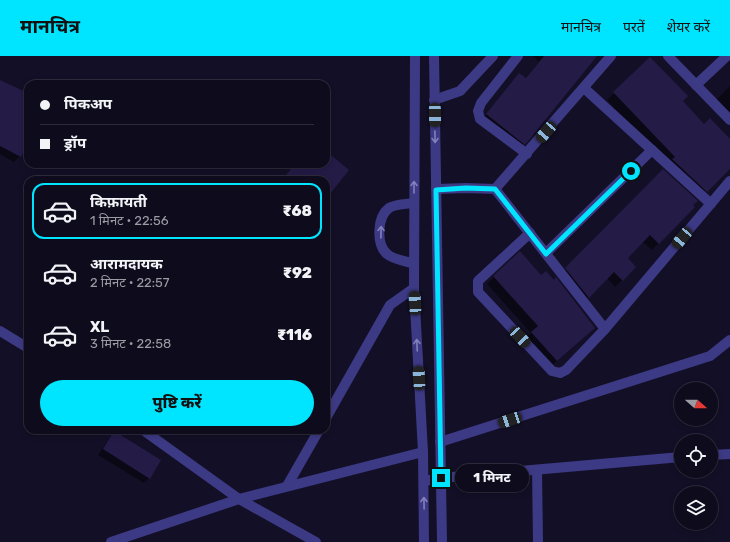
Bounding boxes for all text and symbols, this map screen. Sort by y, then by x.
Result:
text: मानचित्र [20,15,80,38]
text: मानचित्र [561,19,601,36]
text: परतें [623,19,645,36]
text: शेयर करें [667,19,710,36]
text: पिकअप [64,95,112,113]
car [429,103,441,127]
car [534,119,558,145]
one-way arrow [431,130,439,143]
text: ड्रॉप [64,134,86,152]
route start [622,162,640,180]
one-way arrow [410,181,418,194]
icon: car [42,193,78,229]
text: किफ़ायती [90,193,147,211]
text: ₹68 [282,202,312,220]
text: 1 मिनट · 22:56 [90,213,168,228]
car [670,225,694,251]
one-way arrow [377,226,384,239]
icon: car [42,255,78,291]
text: आरामदायक [90,255,163,273]
text: ₹92 [283,264,312,282]
text: 2 मिनट · 22:57 [90,275,169,290]
car [408,291,422,315]
icon: car [42,317,78,353]
text: XL [90,318,109,336]
car [507,324,533,350]
text: ₹116 [277,326,312,344]
text: 3 मिनट · 22:58 [90,336,171,351]
one-way arrow [414,339,421,352]
car [412,366,426,390]
button: पुष्टि करें [40,380,314,426]
north arrow [674,382,718,426]
map controls [674,382,718,530]
car [497,411,523,429]
button: locate [674,434,718,478]
callout: 1 मिनट [455,464,529,492]
route end [432,469,450,487]
text: 1 मिनट [473,470,511,485]
button: layers [674,486,718,530]
one-way arrow [420,497,428,510]

